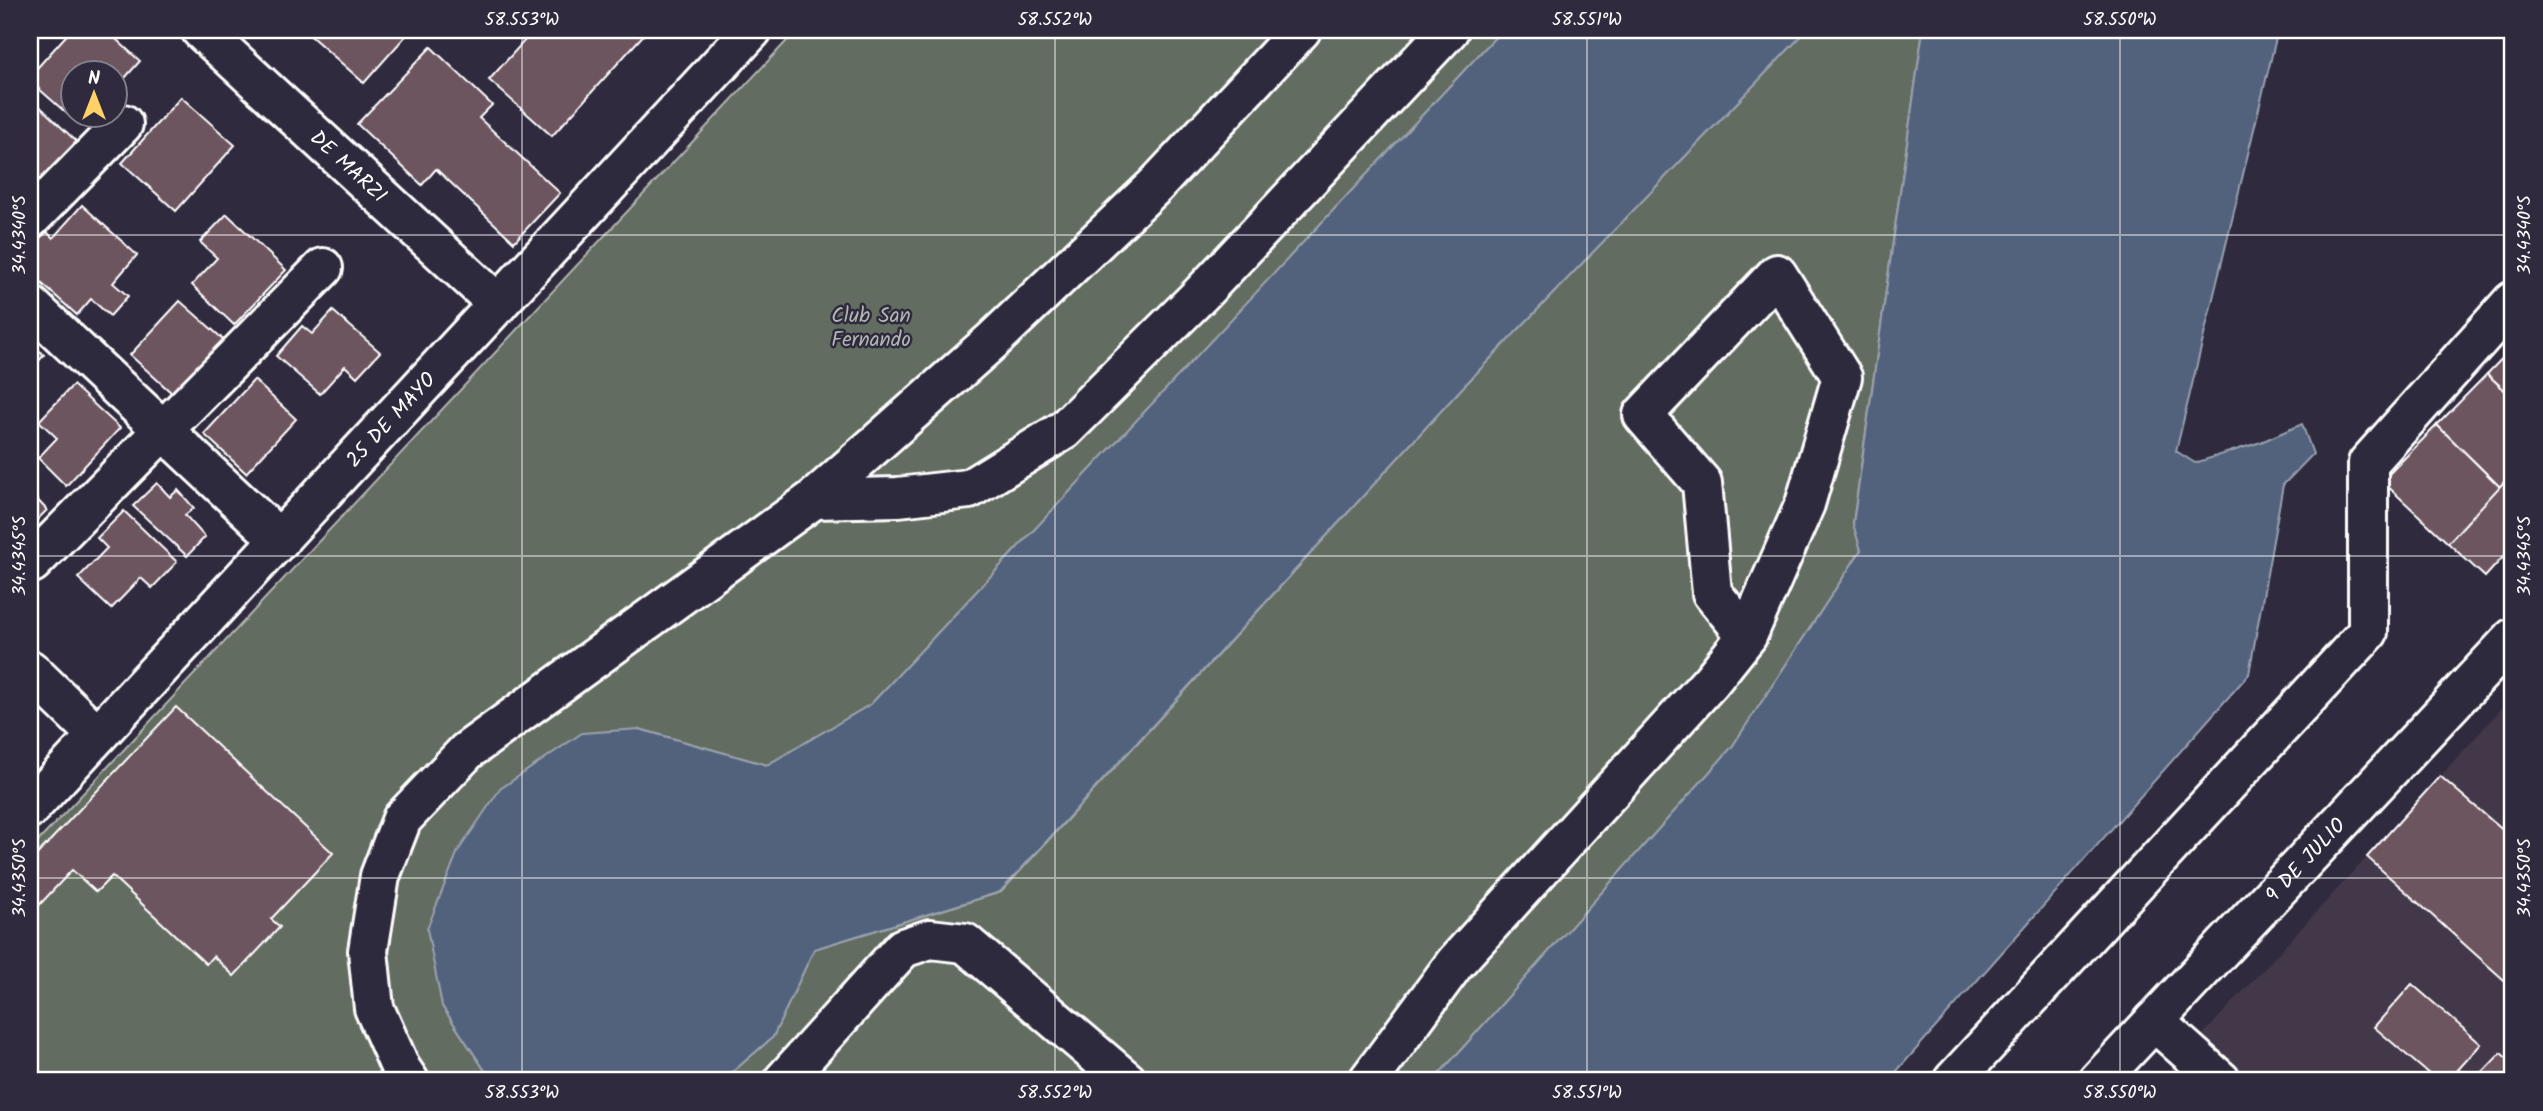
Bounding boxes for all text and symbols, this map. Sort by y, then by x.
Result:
text: 58.553°W [485,6,559,35]
text: 58.552°W [1018,6,1092,35]
text: 58.551°W [1552,6,1622,35]
text: 58.550°W [2083,6,2157,35]
north arrow [60,60,130,130]
text: N [88,64,100,94]
street label: DE MARZI [301,123,394,212]
text: 34.4340°S [6,195,35,275]
text: 34.4340°S [2511,195,2540,275]
park label: Club San Fernando [831,300,911,357]
street label: 25 DE MAYO [339,365,445,476]
text: 34.4345°S [6,516,35,596]
text: 34.4345°S [2511,516,2540,596]
street label: 9 DE JULIO [2258,811,2355,911]
text: 34.4350°S [6,838,35,917]
text: 34.4350°S [2511,838,2540,917]
text: 58.553°W [485,1079,559,1108]
text: 58.552°W [1018,1079,1092,1108]
text: 58.551°W [1552,1079,1622,1108]
text: 58.550°W [2083,1079,2157,1108]

